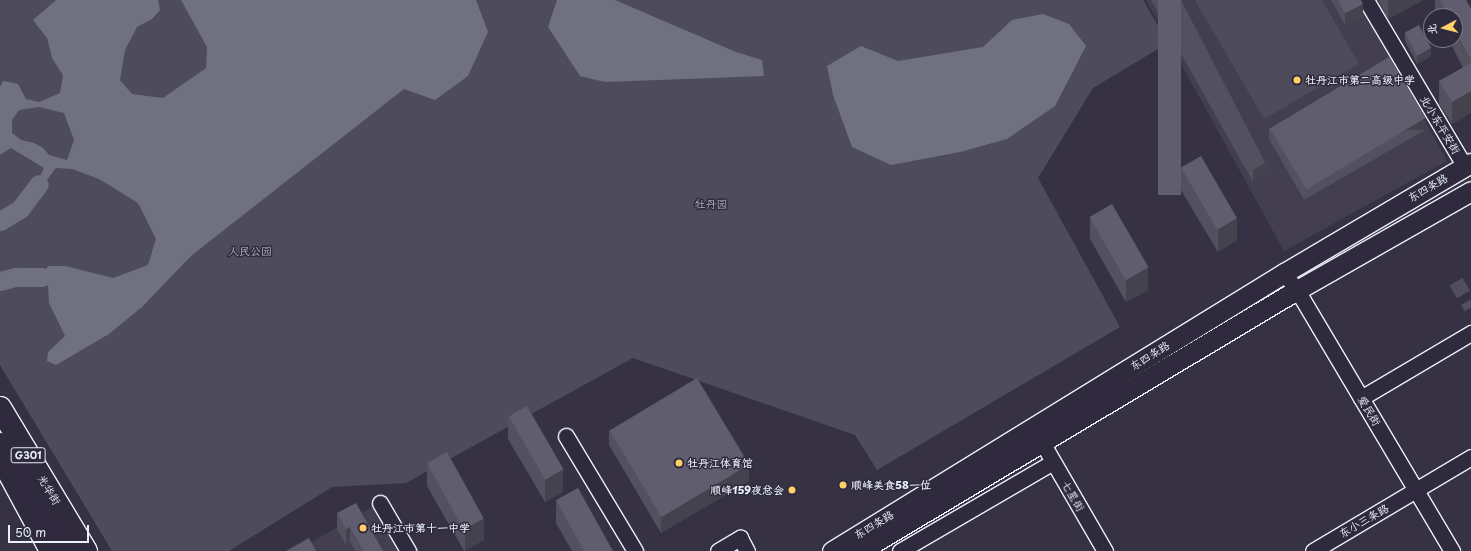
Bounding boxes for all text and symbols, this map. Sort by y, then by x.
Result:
north arrow [1423,8,1463,48]
text: 北 [1422,23,1441,36]
place label: 牡丹江市第二高级中学 [1305,73,1415,87]
marker: 牡丹江市第二高级中学 [1292,75,1302,85]
street label: 北小东平安街 [1417,93,1463,157]
street label: 东四条路 [1406,171,1450,205]
park label: 牡丹园 [695,197,727,211]
park label: 人民公园 [228,244,272,258]
street label: 东四条路 [1128,339,1172,373]
street label: 爱民街 [1355,393,1383,429]
road number: G301 [10,447,46,463]
place label: 牡丹江体育馆 [687,456,753,470]
marker: 牡丹江体育馆 [674,458,684,468]
street label: 光华街 [35,472,63,508]
place label: 顺峰美食58一位 [851,478,931,492]
street label: 七星街 [1059,478,1087,514]
marker: 顺峰美食58一位 [838,480,848,490]
place label: 顺峰159夜总会 [710,483,784,497]
marker: 顺峰159夜总会 [787,485,797,495]
street label: 东小三条路 [1337,502,1391,540]
street label: 东四条路 [852,508,896,542]
scale bar [10,517,91,543]
place label: 牡丹江市第十一中学 [371,521,470,535]
text: 50 m [15,523,46,541]
marker: 牡丹江市第十一中学 [358,523,368,533]

